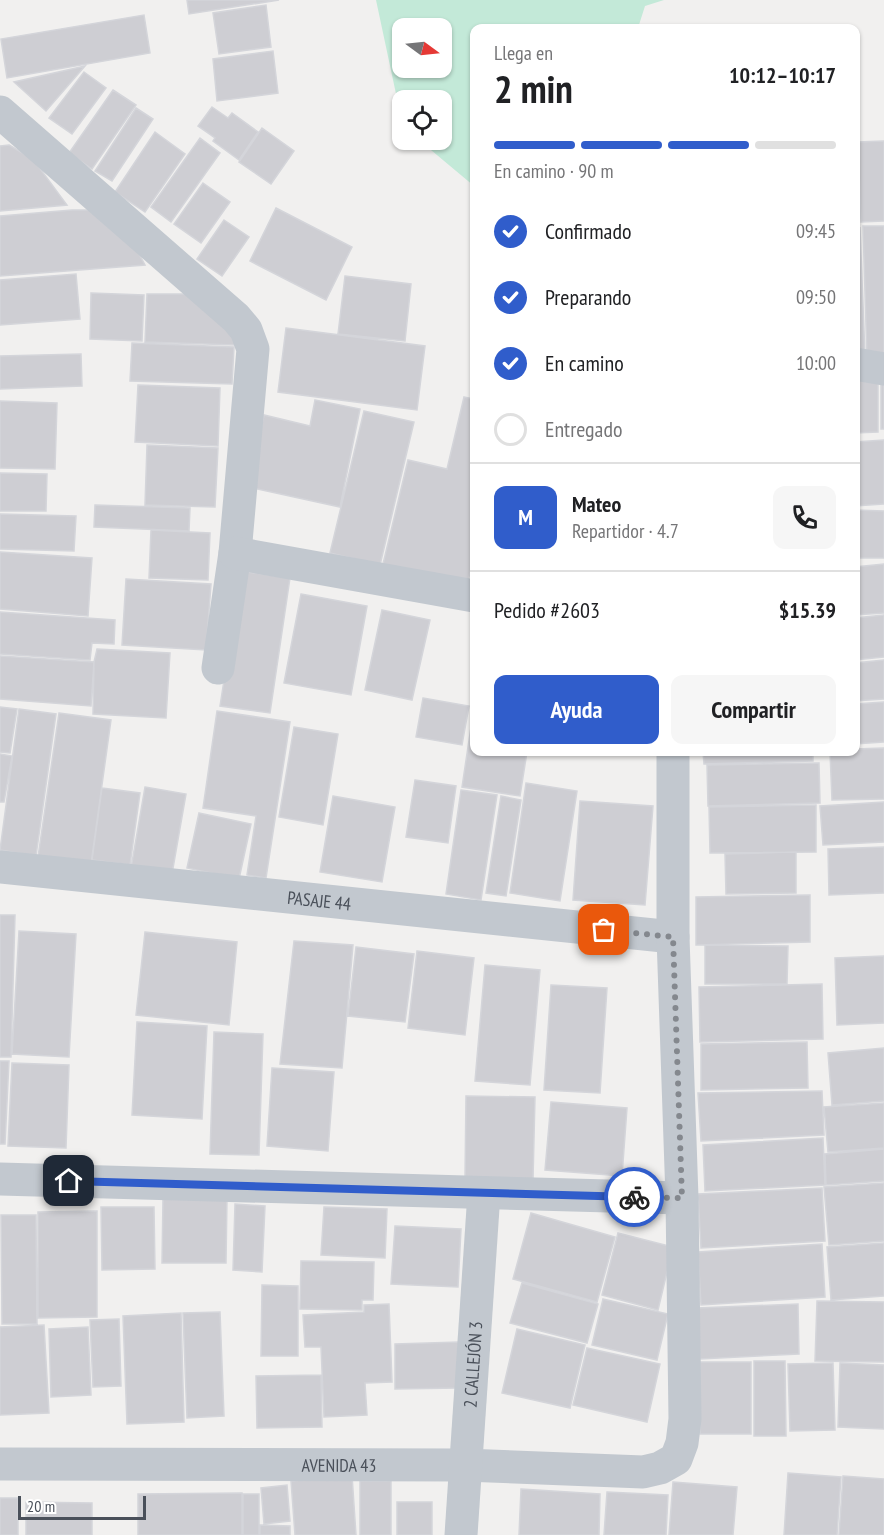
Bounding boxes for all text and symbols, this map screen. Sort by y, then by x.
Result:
north arrow [392,18,452,78]
map controls [392,18,452,150]
text: Llega en [494,40,553,66]
text: 10:12–10:17 [729,61,836,89]
text: 2 min [494,63,573,114]
button: locate [392,90,452,150]
text: En camino · 90 m [494,158,614,184]
icon: check [494,215,527,248]
text: Confirmado [545,217,631,245]
text: 09:45 [796,218,836,244]
icon: check [494,281,527,314]
text: Preparando [545,283,631,311]
text: 09:50 [796,284,836,310]
icon: check [494,347,527,380]
text: En camino [545,349,624,377]
text: 10:00 [796,350,836,376]
text: Entregado [545,415,622,443]
button: phone [773,486,836,549]
text: Mateo [572,490,621,518]
text: M [518,503,533,531]
text: Repartidor · 4.7 [572,518,679,544]
text: Pedido #2603 [494,596,600,624]
text: $15.39 [779,596,836,624]
button: Ayuda [494,675,659,744]
button: Compartir [671,675,836,744]
street label: PASAJE 44 [286,885,352,915]
pin [578,904,629,955]
icon: bag [587,913,620,946]
pin [43,1155,94,1206]
icon: home [52,1164,85,1197]
courier [604,1167,664,1227]
icon: bike [618,1181,651,1214]
street label: 2 CALLEJÓN 3 [458,1320,487,1408]
street label: AVENIDA 43 [302,1453,376,1476]
scale bar [18,1493,146,1520]
text: 20 m [27,1496,55,1516]

